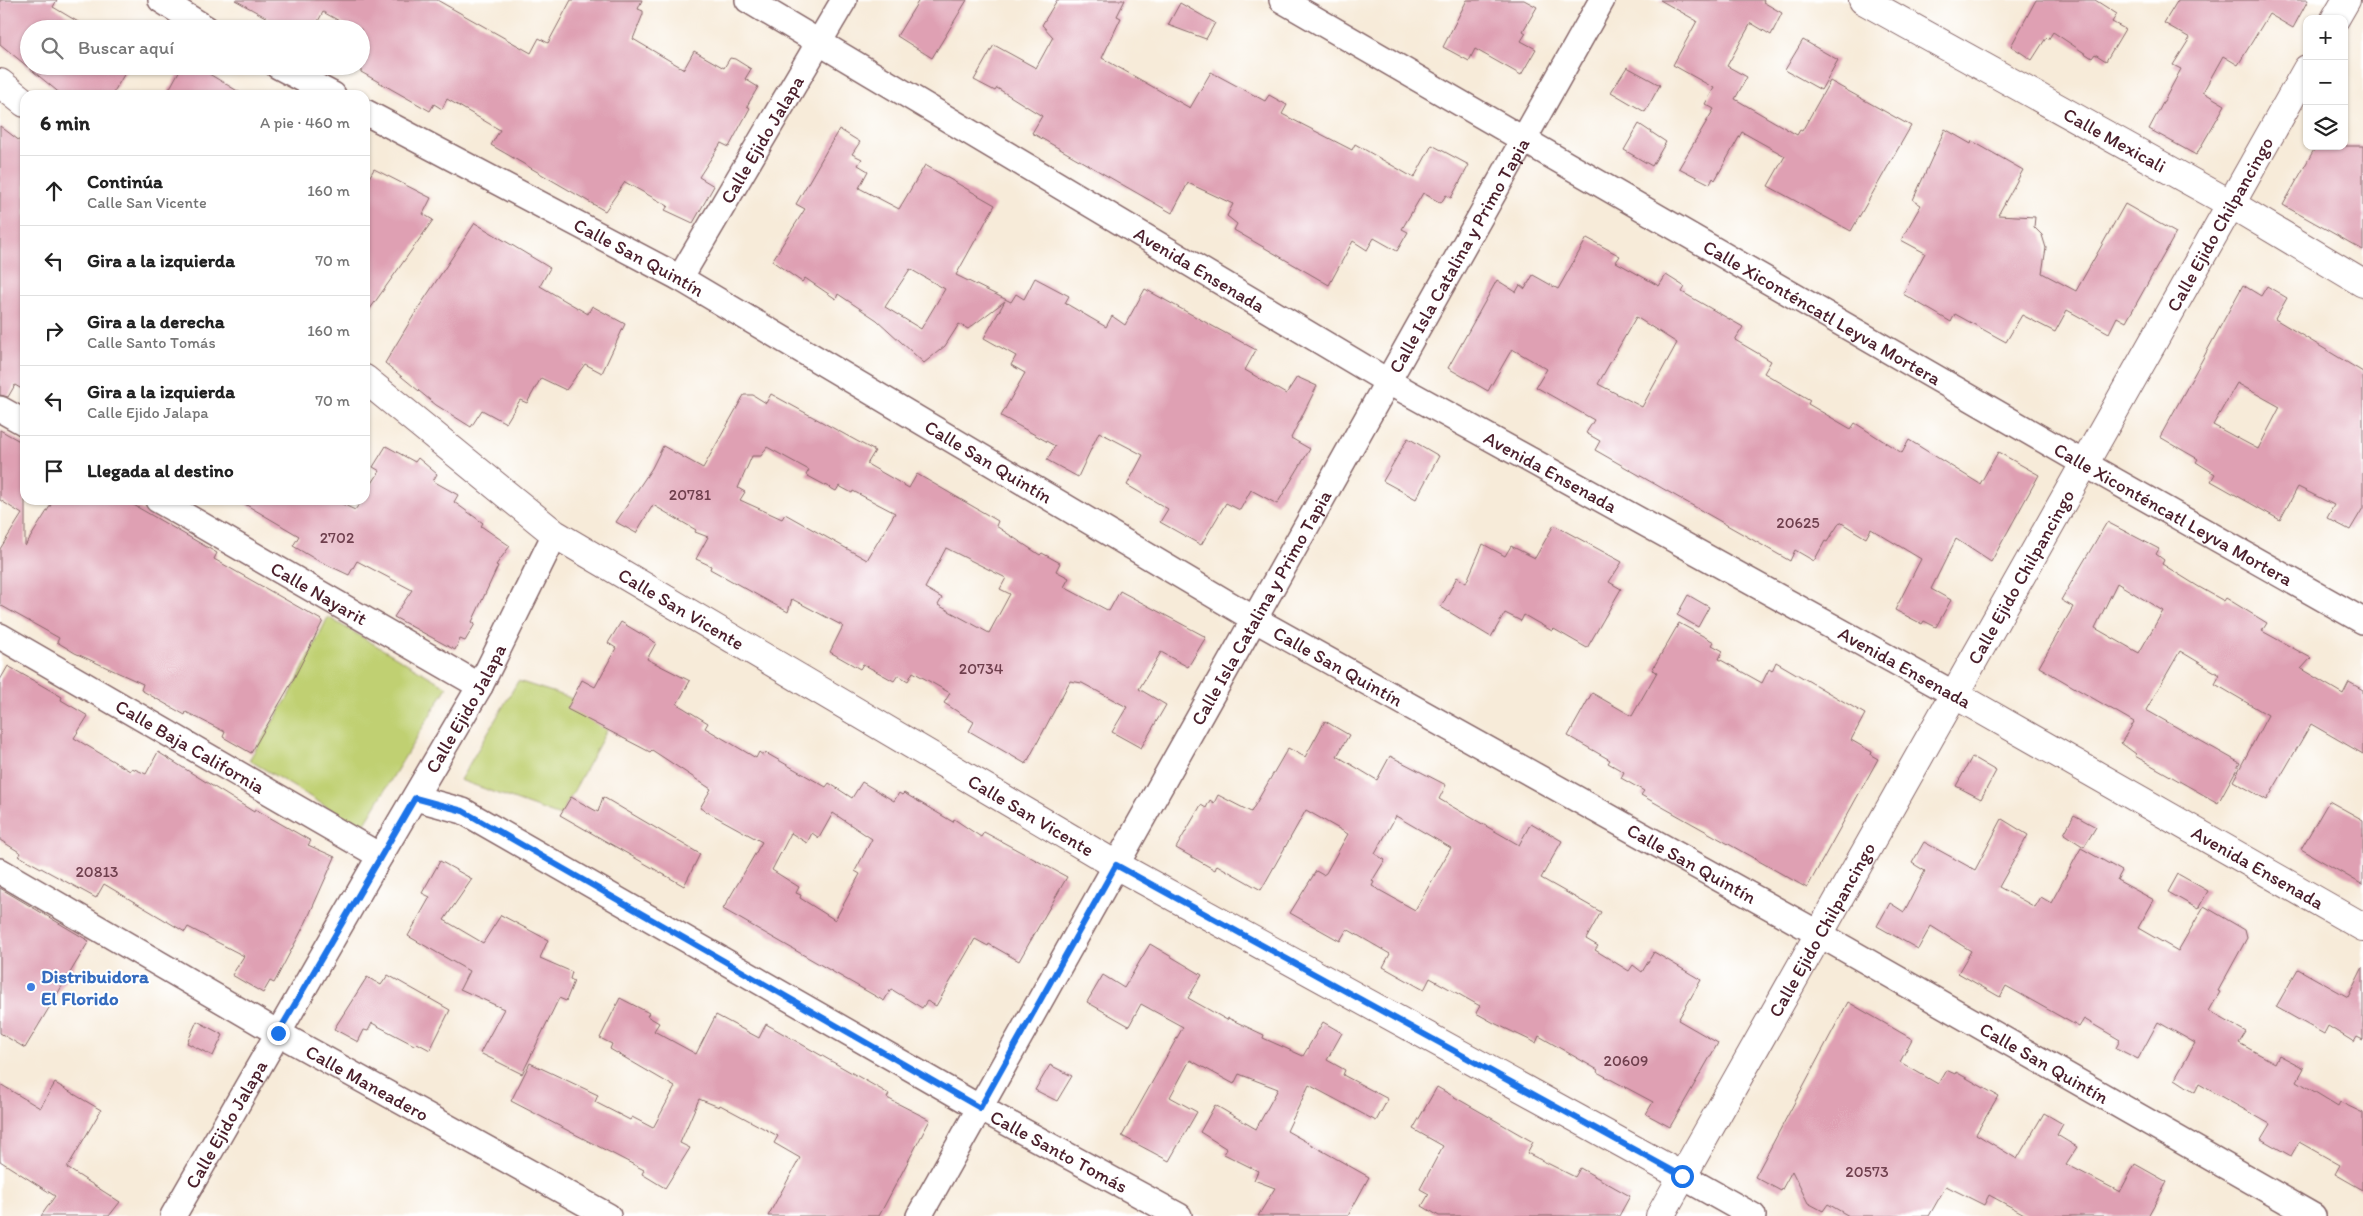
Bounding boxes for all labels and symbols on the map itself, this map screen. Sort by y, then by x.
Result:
street label: Calle Ejido Jalapa [716,71,809,208]
street label: Calle Mexicali [2059,102,2170,178]
street label: Calle Ejido Chilpancingo [2162,133,2278,316]
street label: Calle Isla Catalina y Primo Tapia [1384,134,1534,377]
street label: Calle San Quintín [570,213,708,302]
street label: Avenida Ensenada [1130,222,1269,318]
street label: Calle Xiconténcatl Leyva Mortera [1699,235,1945,390]
street label: Calle San Quintín [920,415,1057,509]
street label: Avenida Ensenada [1480,426,1621,518]
street label: Calle Xiconténcatl Leyva Mortera [2050,438,2297,591]
house number: 20781 [669,485,712,504]
street label: Calle Isla Catalina y Primo Tapia [1186,486,1337,729]
street label: Calle Ejido Chilpancingo [1963,486,2079,668]
house number: 20625 [1776,513,1820,532]
house number: 2702 [320,528,355,547]
street label: Calle Nayarit [267,557,371,630]
street label: Calle San Vicente [614,563,748,655]
street label: Calle San Quintín [1269,621,1407,712]
street label: Avenida Ensenada [1834,621,1975,714]
street label: Calle Ejido Jalapa [420,640,511,777]
house number: 20734 [959,659,1004,678]
street label: Calle Baja California [111,694,269,799]
street label: Calle San Vicente [964,769,1098,861]
street label: Calle San Quintín [1623,818,1760,909]
street label: Avenida Ensenada [2188,821,2328,914]
street label: Calle Ejido Chilpancingo [1764,838,1880,1021]
house number: 20813 [75,862,119,881]
place label: Distribuidora El Florido [41,965,149,1010]
marker: Distribuidora El Florido [25,981,37,993]
street label: Calle San Quintín [1976,1017,2113,1109]
route end [267,1022,290,1045]
street label: Calle Maneadero [302,1040,433,1126]
house number: 20609 [1604,1051,1648,1070]
street label: Calle Ejido Jalapa [180,1056,272,1193]
street label: Calle Santo Tomás [986,1105,1132,1198]
house number: 20573 [1845,1162,1889,1181]
route start [1671,1165,1694,1188]

